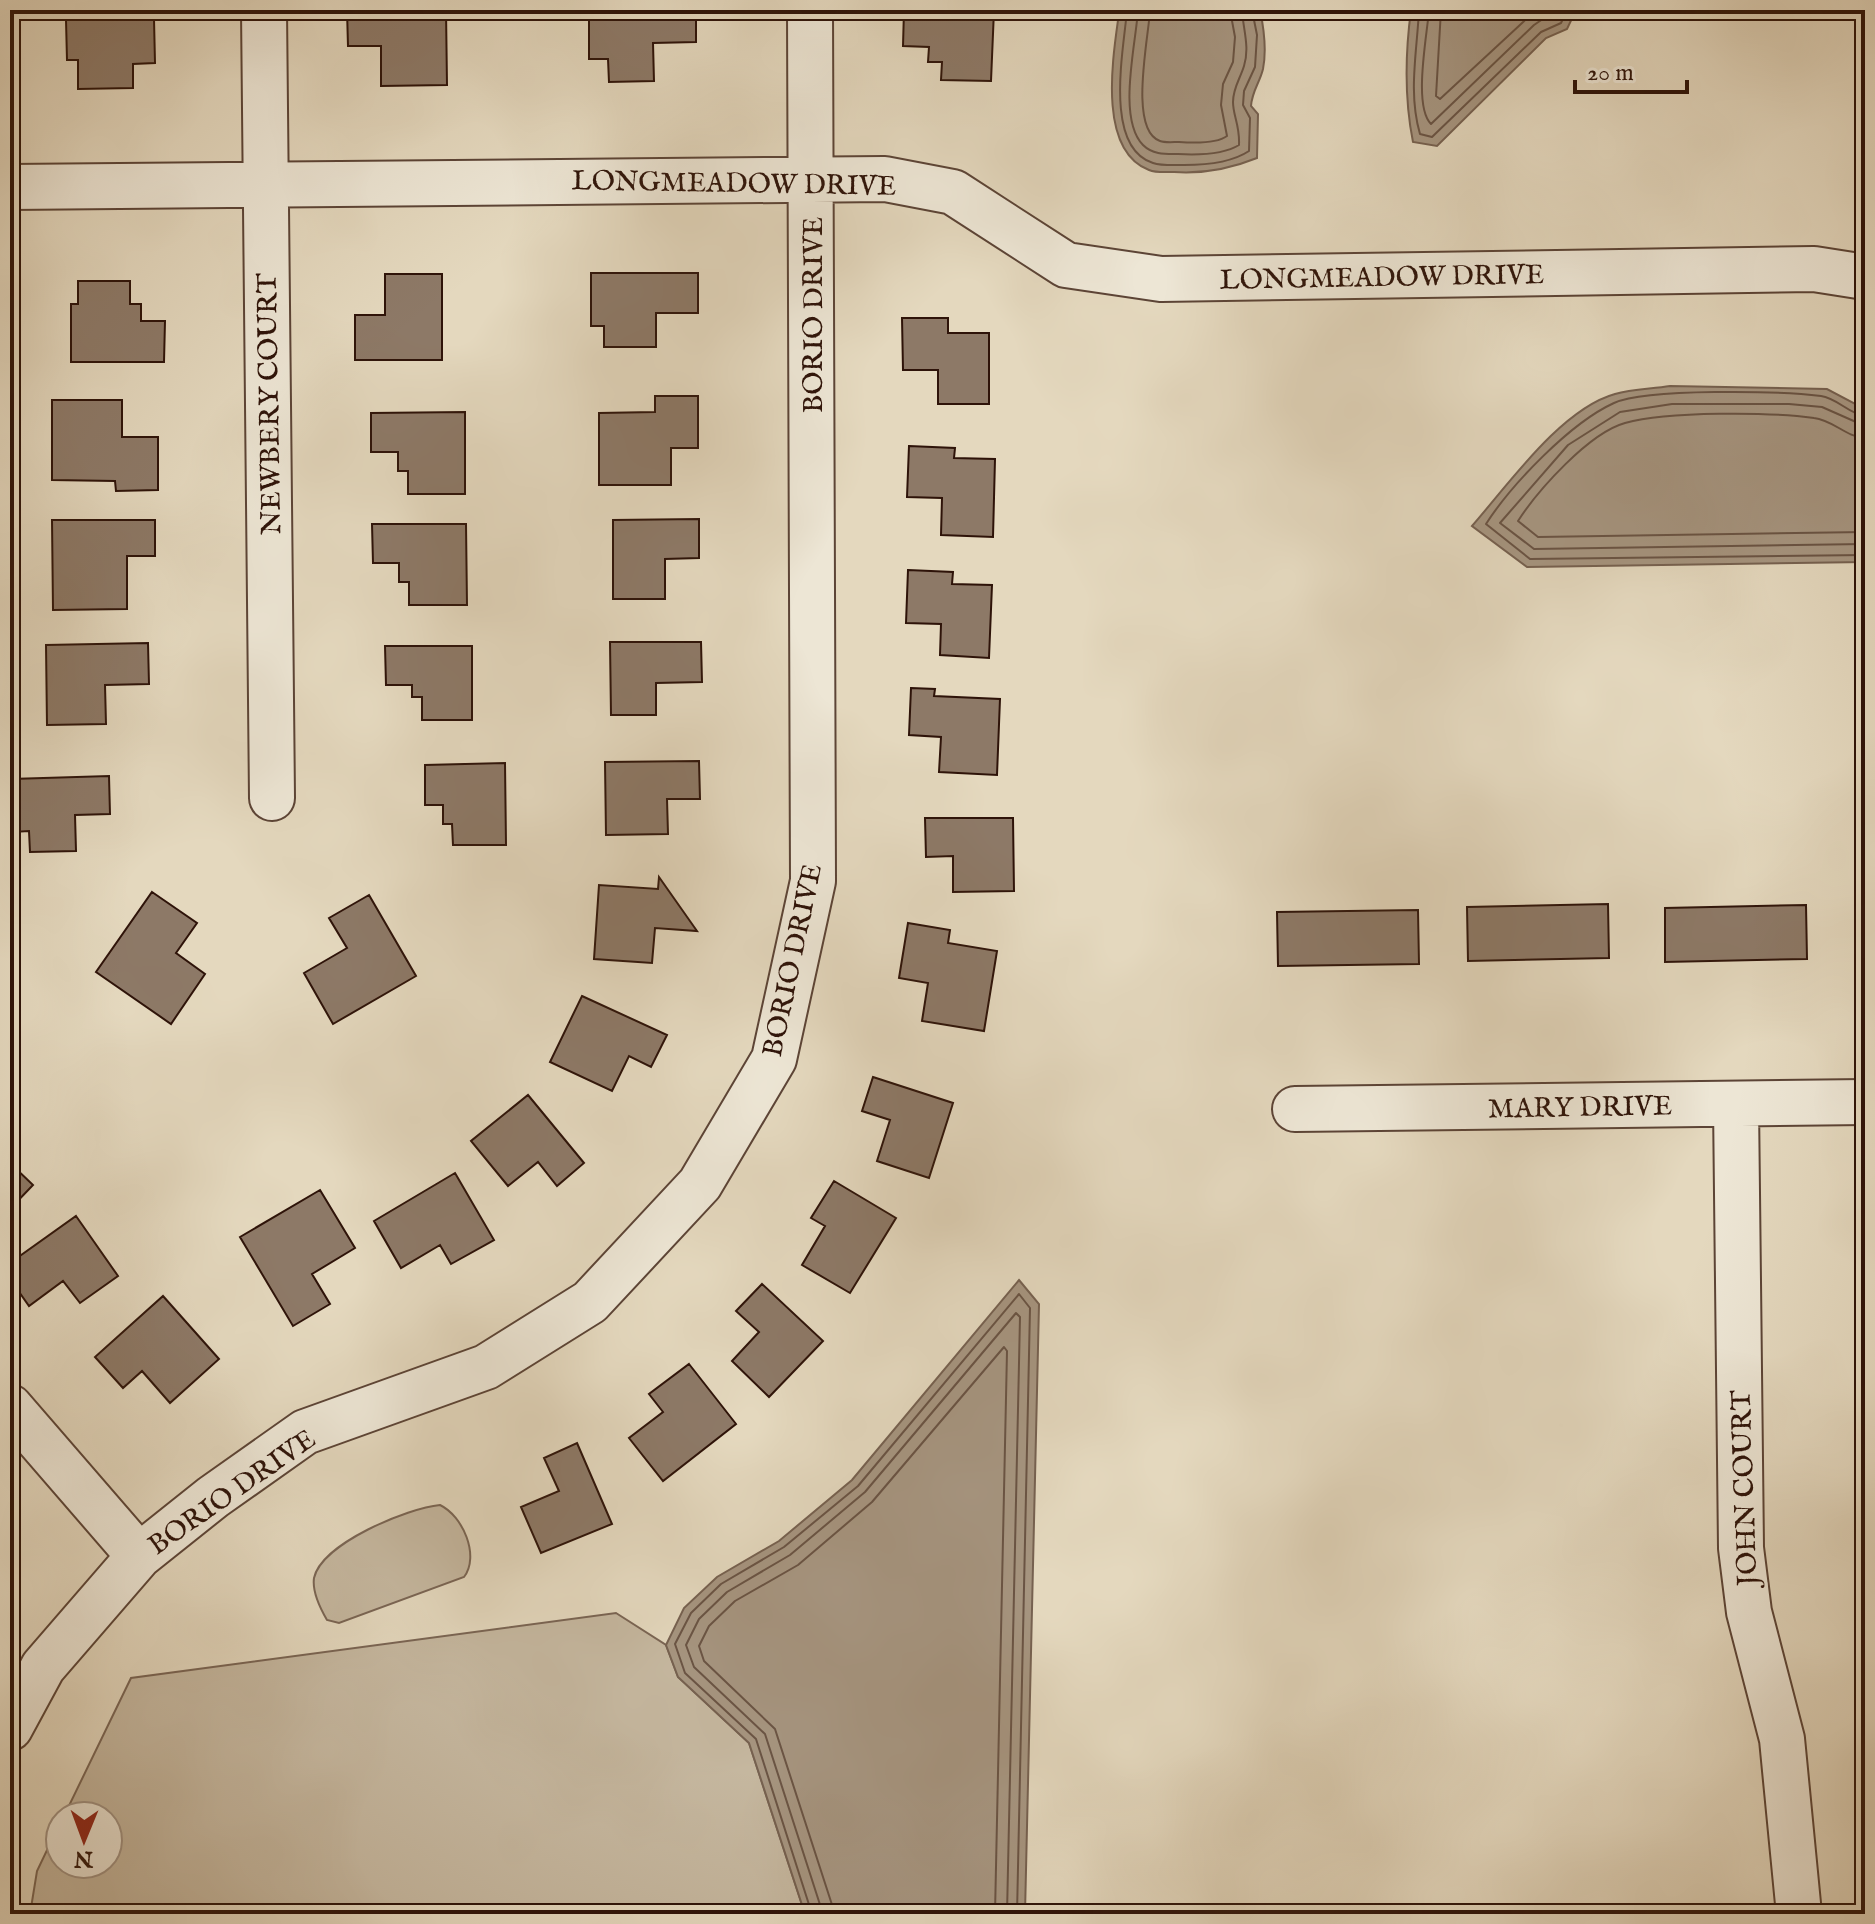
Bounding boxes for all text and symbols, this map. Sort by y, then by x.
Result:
scale bar [1575,44,1687,94]
text: 20 m [1587,58,1634,89]
street label: LONGMEADOW DRIVE [571,164,897,205]
street label: BORIO DRIVE [797,217,832,413]
street label: LONGMEADOW DRIVE [1219,258,1545,299]
street label: NEWBERY COURT [251,272,290,535]
street label: BORIO DRIVE [756,861,831,1060]
street label: MARY DRIVE [1488,1089,1672,1128]
street label: JOHN COURT [1725,1389,1767,1590]
street label: BORIO DRIVE [142,1422,323,1564]
north arrow [44,1800,124,1880]
text: N [74,1844,94,1872]

